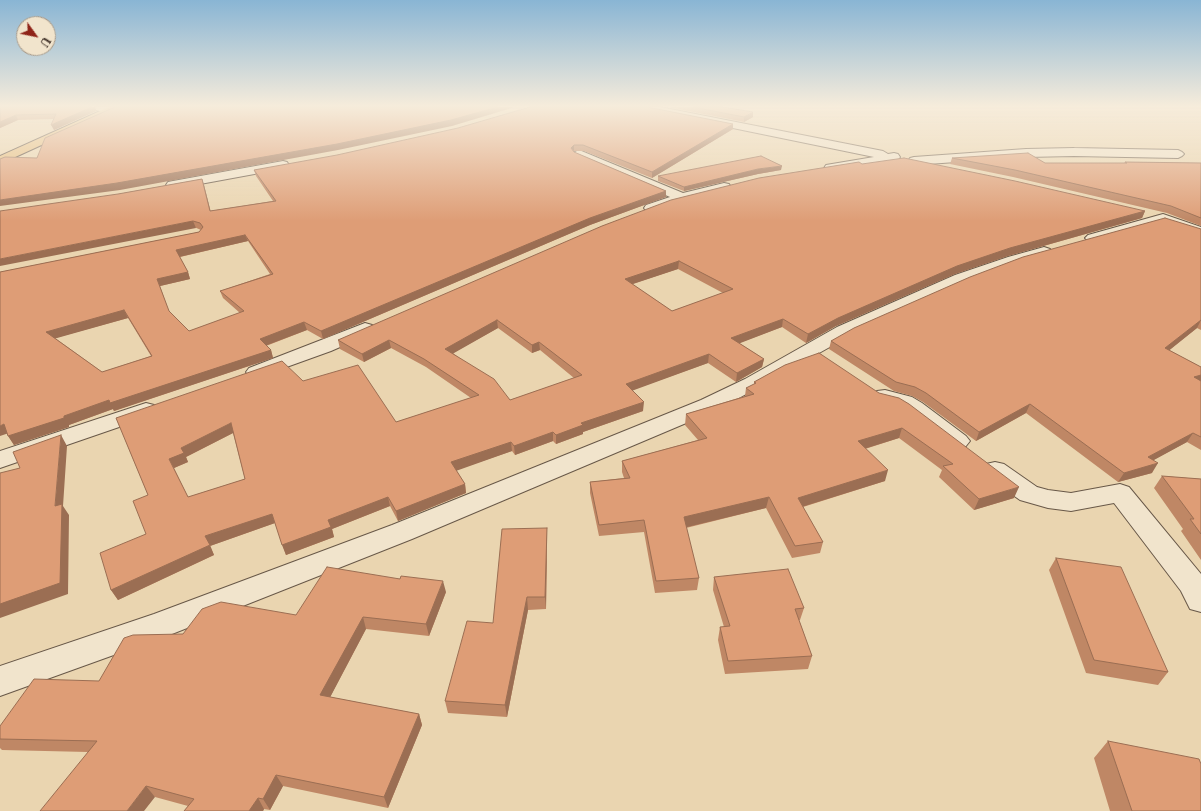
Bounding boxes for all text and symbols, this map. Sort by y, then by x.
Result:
north arrow [16,16,56,56]
text: U [37,34,54,50]

